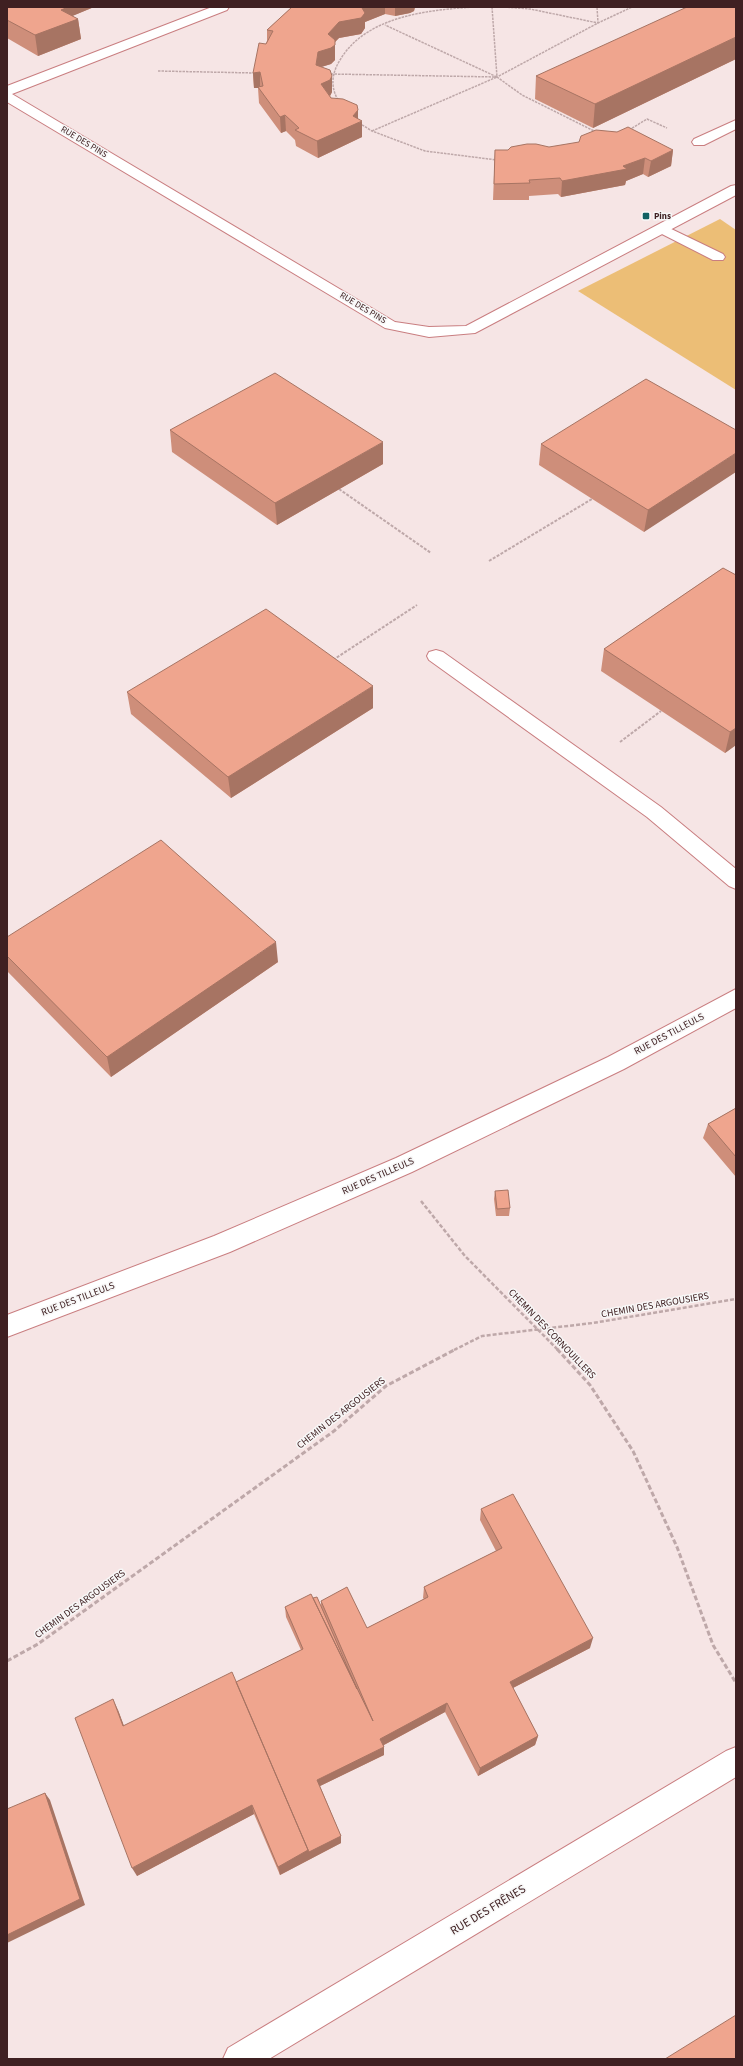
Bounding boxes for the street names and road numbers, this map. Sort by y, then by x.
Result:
street label: RUE DES PINS [58,123,110,161]
street label: RUE DES PINS [337,289,389,327]
street label: RUE DES TILLEULS [631,1010,707,1058]
street label: RUE DES TILLEULS [340,1154,416,1198]
street label: RUE DES TILLEULS [39,1279,117,1319]
street label: CHEMIN DES CORNOUILLERS [505,1286,599,1382]
street label: CHEMIN DES ARGOUSIERS [600,1289,710,1321]
street label: CHEMIN DES ARGOUSIERS [294,1374,388,1452]
street label: CHEMIN DES ARGOUSIERS [32,1566,128,1642]
street label: RUE DES FRÊNES [447,1881,529,1939]

